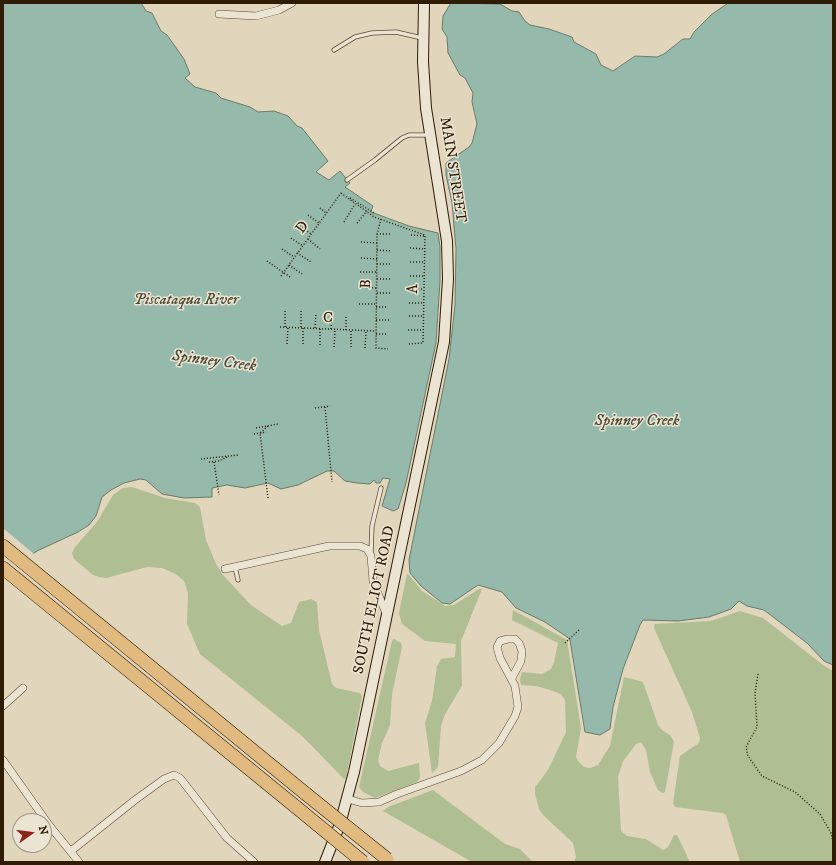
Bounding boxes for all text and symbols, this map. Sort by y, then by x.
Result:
street label: MAIN STREET [435,116,469,224]
street label: D [292,218,314,238]
street label: B [358,279,376,289]
street label: A [405,284,423,294]
water label: Piscataqua River [134,291,238,311]
street label: C [323,310,333,328]
water label: Spinney Creek [171,347,257,377]
water label: Spinney Creek [595,412,679,432]
street label: SOUTH ELIOT ROAD [351,524,399,676]
north arrow [12,813,52,853]
text: N [35,824,51,836]

